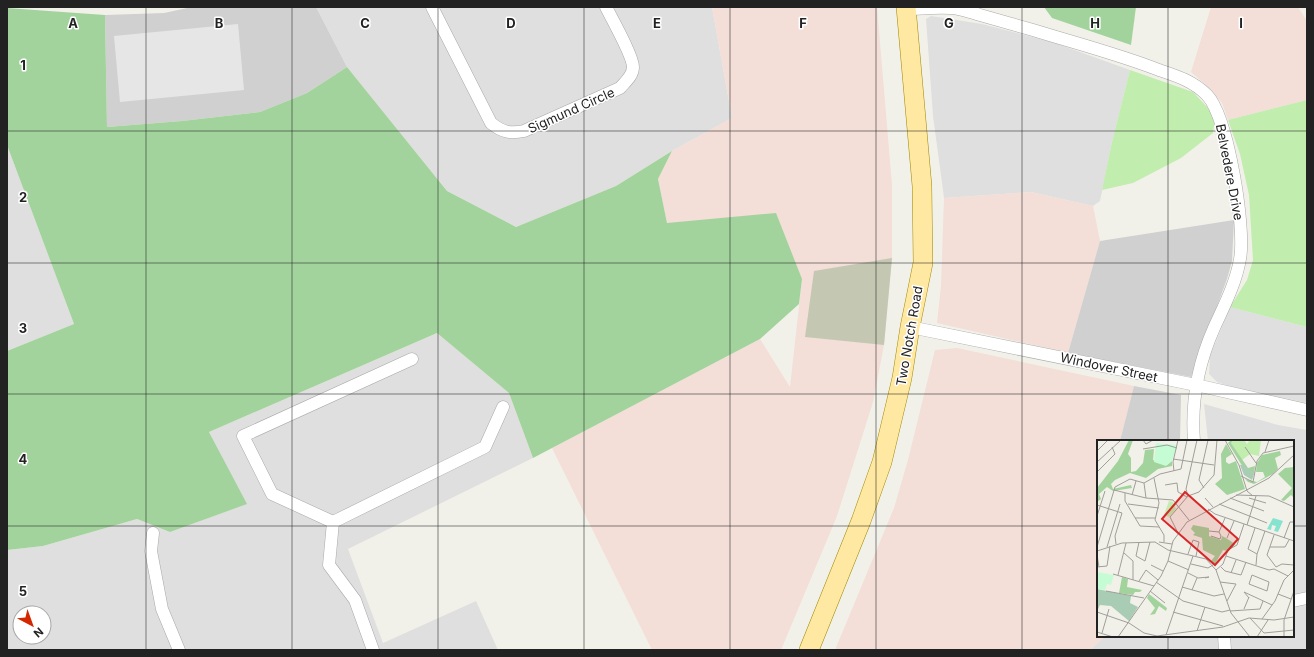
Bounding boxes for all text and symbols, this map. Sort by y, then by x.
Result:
text: A [68,15,78,31]
text: B [215,15,224,31]
text: C [360,15,370,31]
text: D [506,15,516,31]
text: E [653,15,661,31]
text: F [799,15,807,31]
text: G [944,15,954,31]
text: H [1090,15,1100,31]
text: I [1239,15,1243,31]
text: 1 [20,57,26,73]
street label: Sigmund Circle [525,84,617,136]
street label: Belvedere Drive [1213,123,1247,221]
text: 2 [19,189,27,205]
street label: Two Notch Road [892,285,926,387]
text: 3 [19,320,27,336]
street label: Windover Street [1059,349,1159,385]
inset map [1097,440,1294,637]
text: 4 [19,451,28,467]
text: 5 [19,583,27,599]
north arrow [12,605,52,645]
text: N [31,625,46,641]

